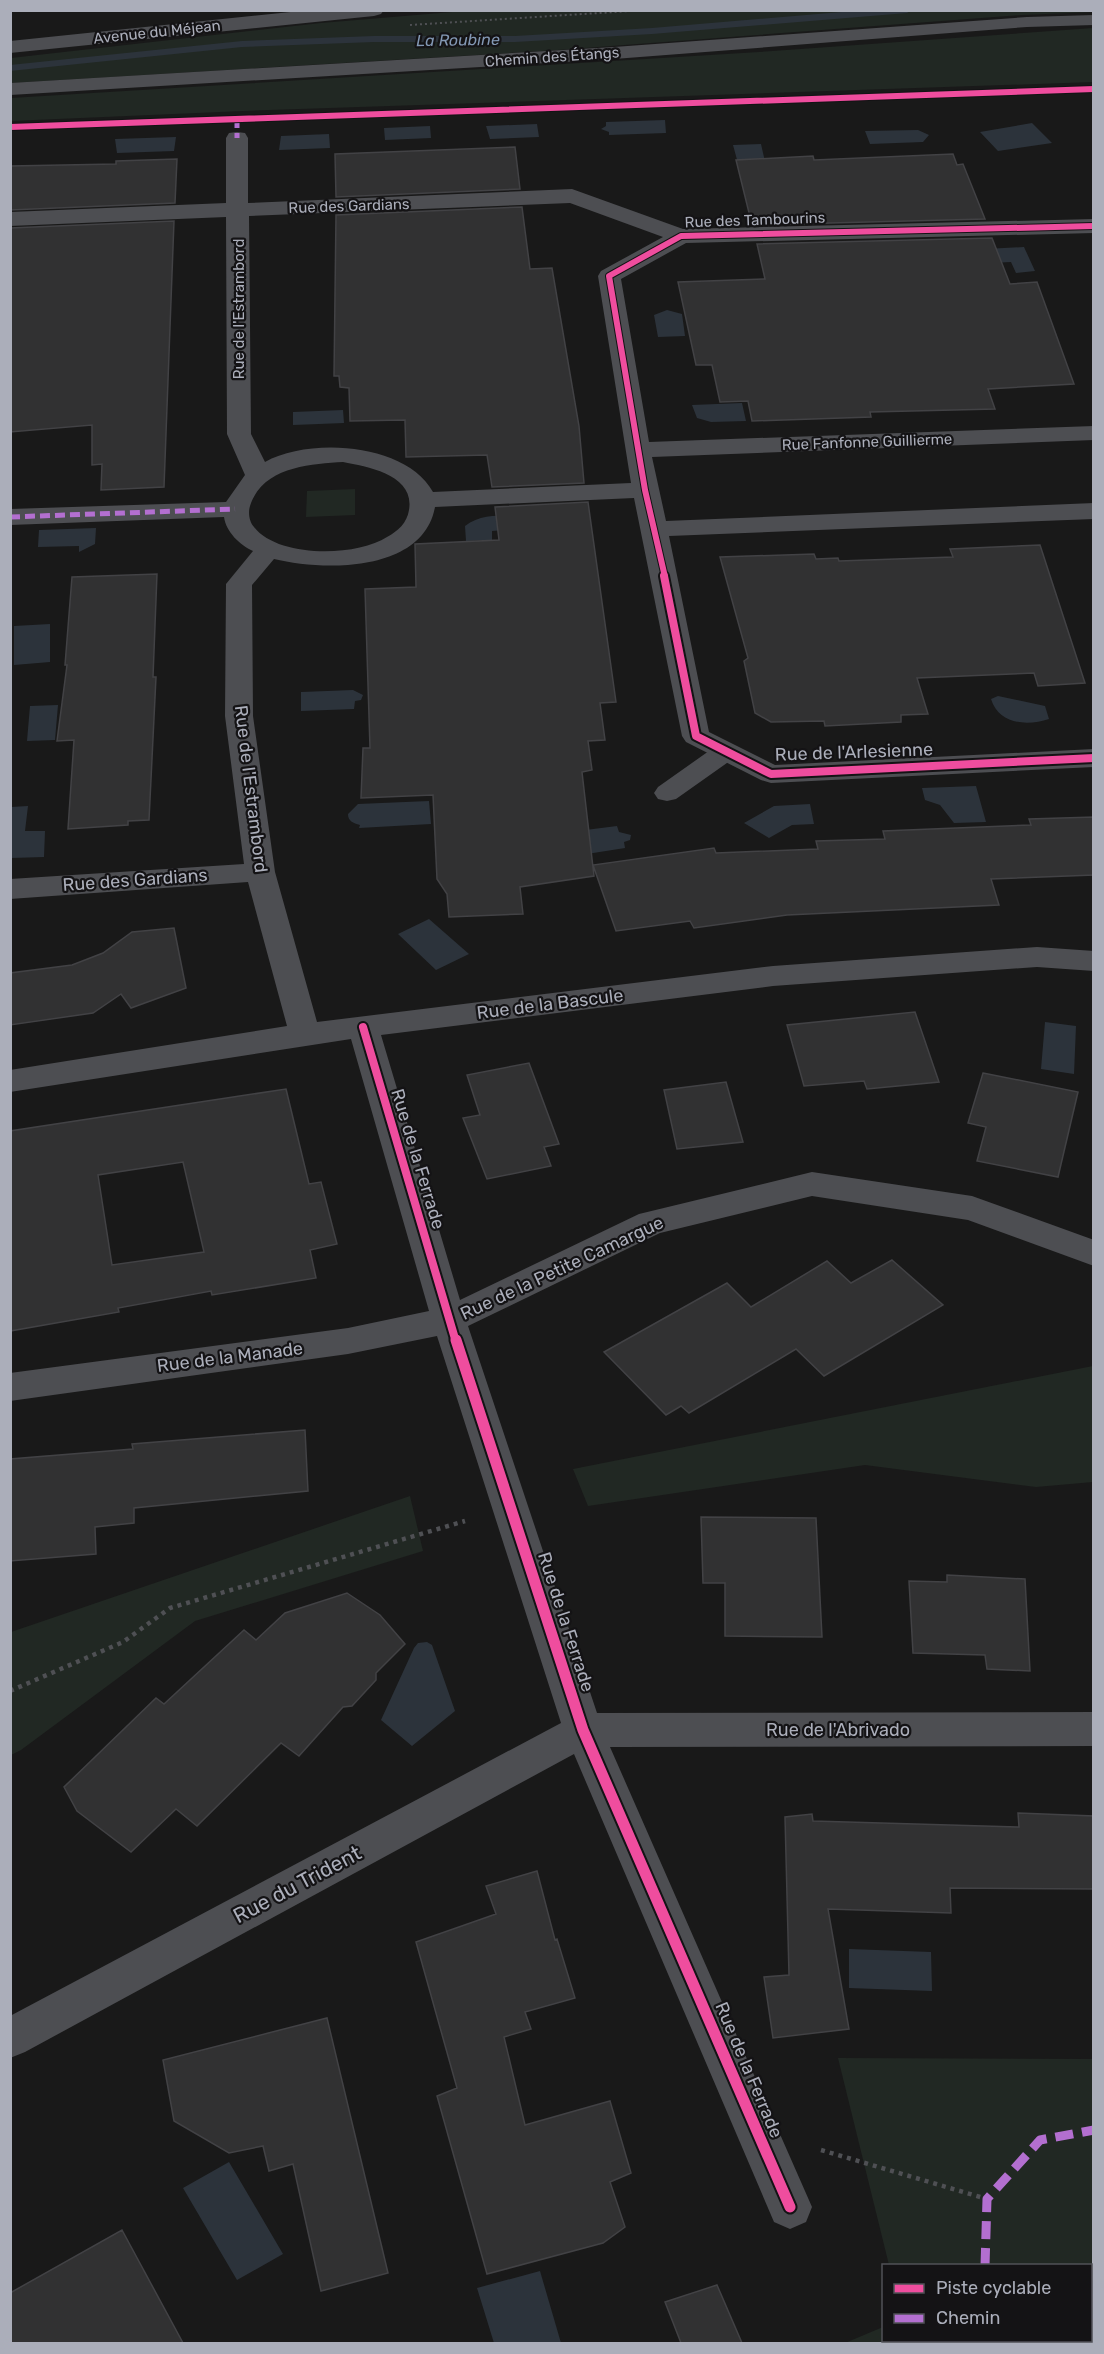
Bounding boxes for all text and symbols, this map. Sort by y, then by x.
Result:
street label: Avenue du Méjean [93,16,221,48]
water label: La Roubine [416,30,500,50]
street label: Chemin des Étangs [484,43,620,71]
street label: Rue des Gardians [288,195,410,217]
street label: Rue des Tambourins [684,209,826,231]
street label: Rue de l'Estrambord [230,239,248,379]
street label: Rue Fanfonne Guillierme [781,430,953,454]
street label: Rue de l'Estrambord [230,704,272,874]
street label: Rue de l'Arlesienne [775,738,933,766]
street label: Rue des Gardians [62,864,208,896]
street label: Rue de la Bascule [476,984,624,1024]
street label: Rue de la Ferrade [386,1086,450,1232]
street label: Rue de la Petite Camargue [457,1211,667,1325]
street label: Rue de la Manade [156,1337,304,1377]
street label: Rue de la Ferrade [533,1549,599,1695]
street label: Rue de l'Abrivado [766,1719,910,1741]
street label: Rue du Trident [229,1840,365,1928]
street label: Rue de la Ferrade [710,1999,788,2141]
legend [882,2264,1092,2342]
text: Piste cyclable [936,2277,1051,2299]
text: Chemin [936,2307,1000,2329]

